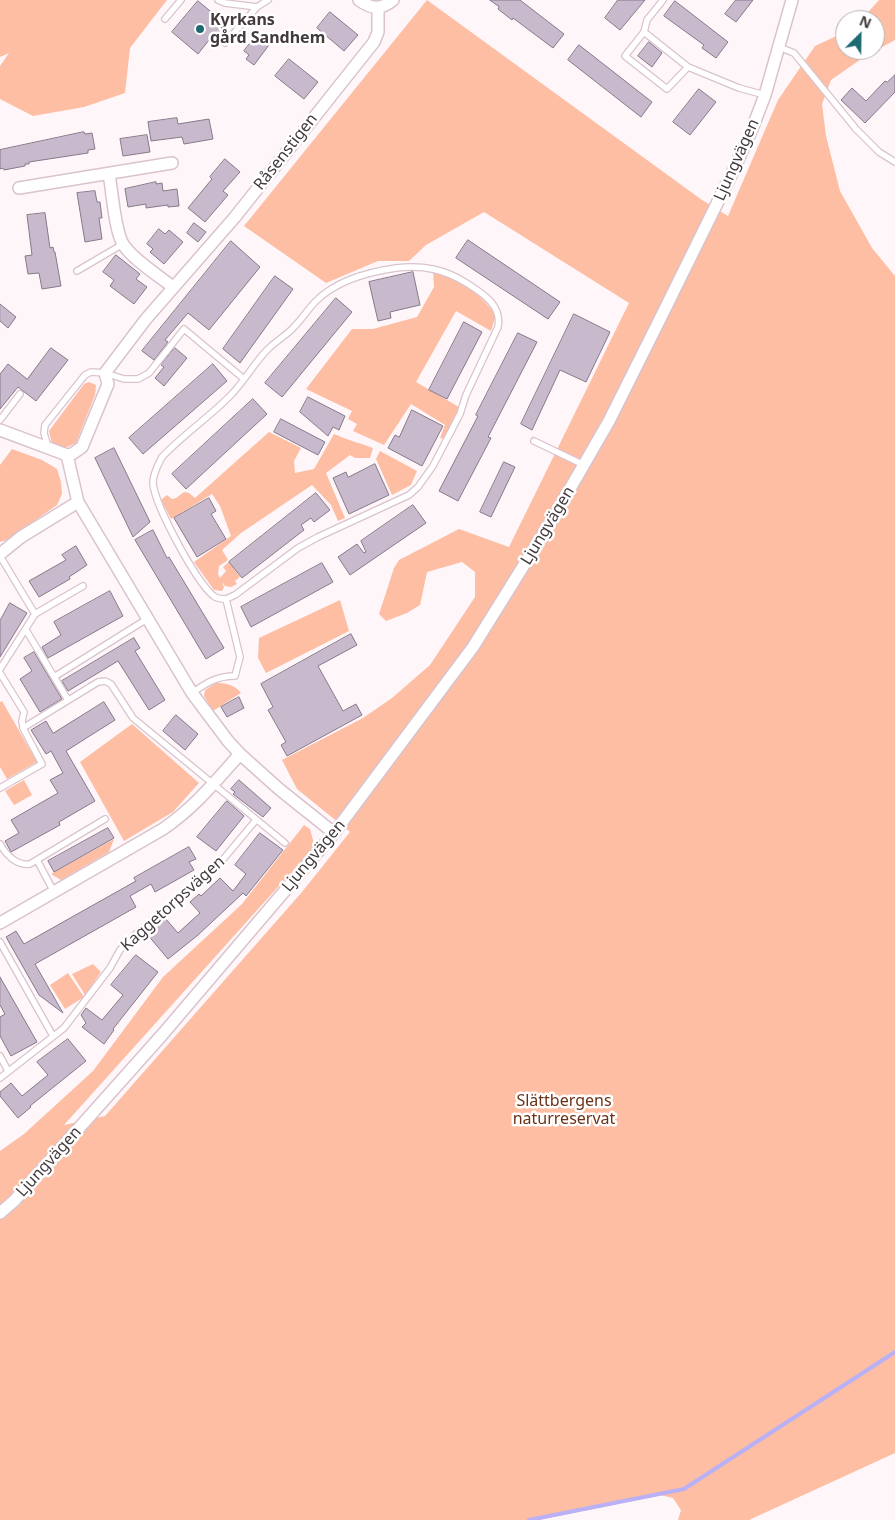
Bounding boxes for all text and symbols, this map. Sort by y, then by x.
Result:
place label: Kyrkans gård Sandhem [210,10,325,48]
north arrow [835,10,885,60]
text: N [857,11,875,33]
marker: Kyrkans gård Sandhem [194,23,206,35]
street label: Råsenstigen [250,110,322,194]
street label: Ljungvägen [710,116,764,204]
street label: Ljungvägen [517,483,579,569]
street label: Ljungvägen [278,816,350,896]
street label: Kaggetorpsvägen [117,852,229,956]
park label: Slättbergens naturreservat [513,1091,615,1129]
street label: Ljungvägen [12,1123,86,1201]

